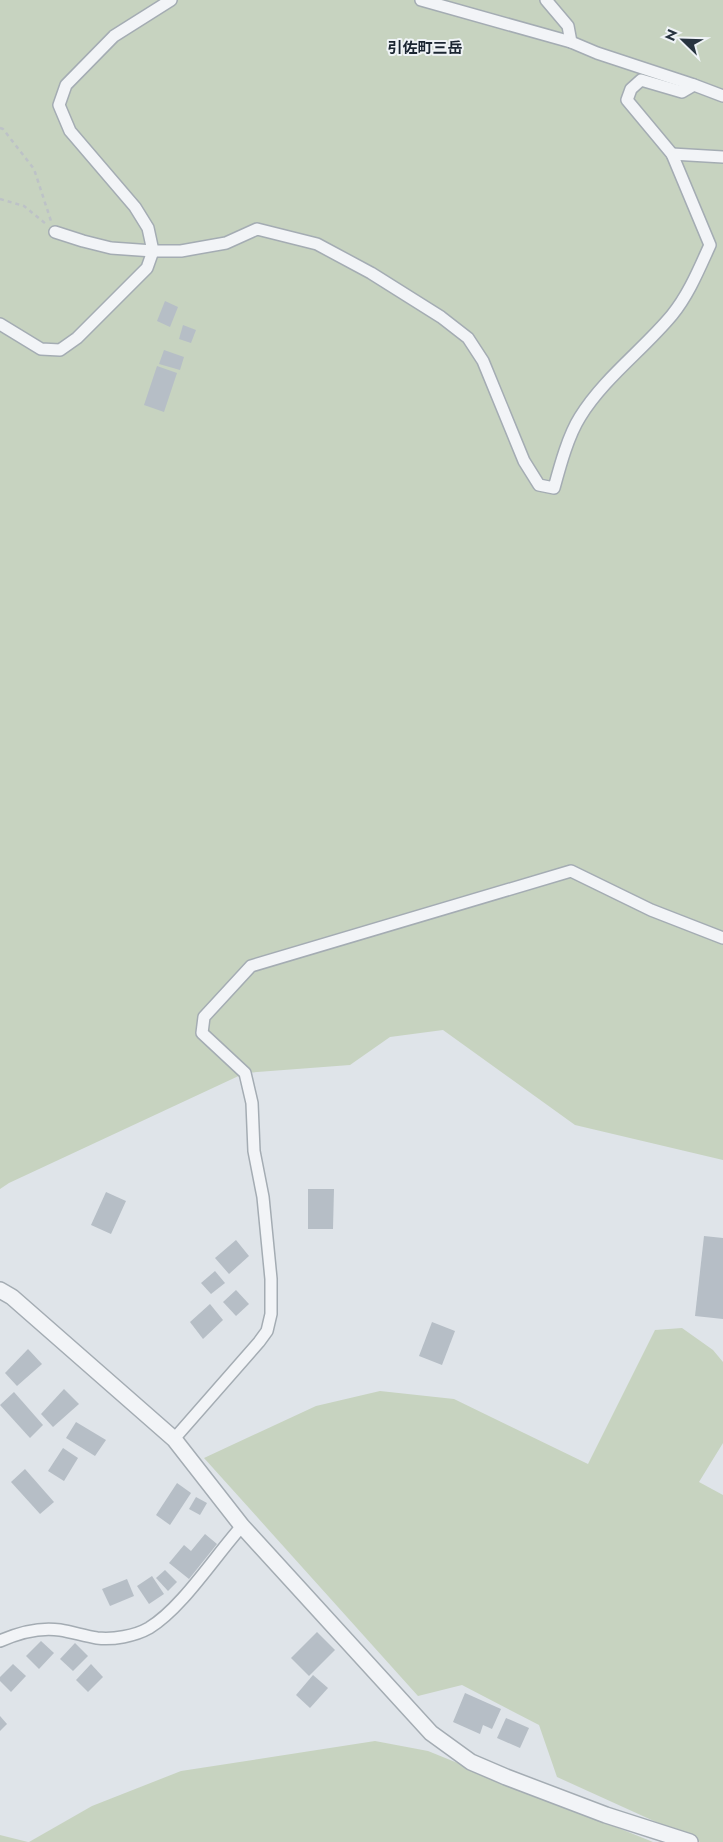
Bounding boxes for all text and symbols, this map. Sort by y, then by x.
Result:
north arrow [658,15,708,65]
text: N [660,26,682,44]
district label: 引佐町三岳 [387,37,463,59]

